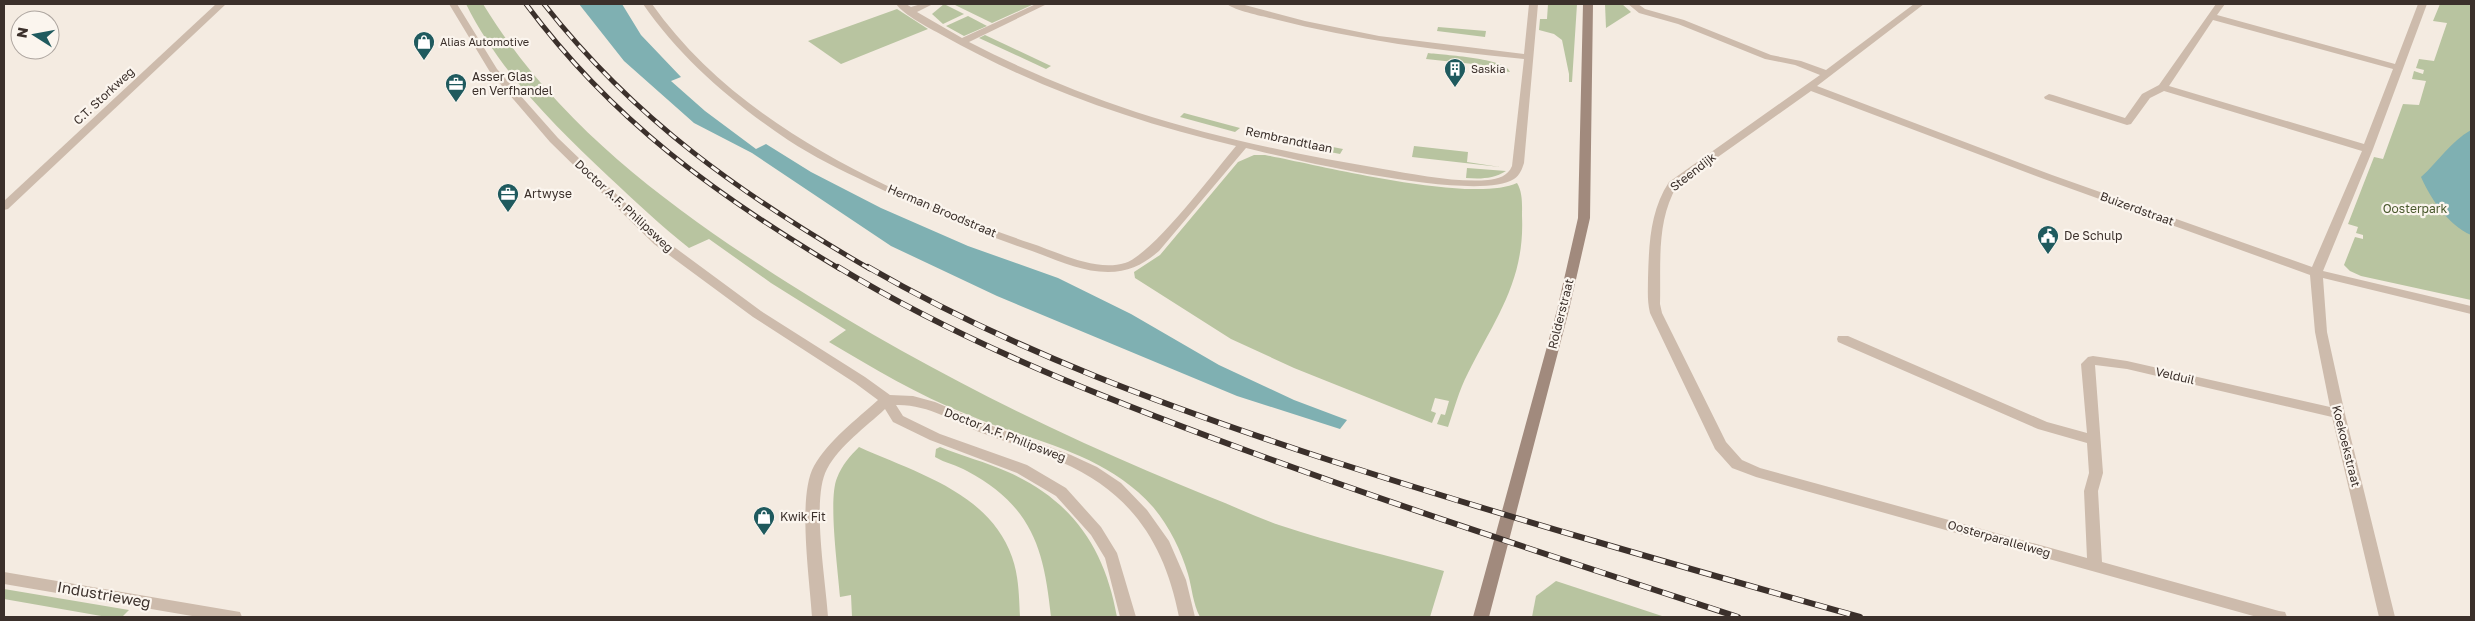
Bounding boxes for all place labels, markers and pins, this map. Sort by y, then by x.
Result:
shop icon: Alias Automotive [412,30,436,61]
place label: Alias Automotive [440,35,529,48]
building icon: Saskia [1443,57,1467,88]
place label: Saskia [1471,62,1505,75]
place label: Asser Glas en Verfhandel [472,69,553,98]
office icon: Asser Glas en Verfhandel [444,72,468,103]
office icon: Artwyse [496,182,520,213]
place label: Artwyse [524,186,572,201]
public building icon: De Schulp [2036,224,2060,255]
place label: De Schulp [2064,228,2122,243]
shop icon: Kwik Fit [752,505,776,536]
place label: Kwik Fit [780,509,826,524]

